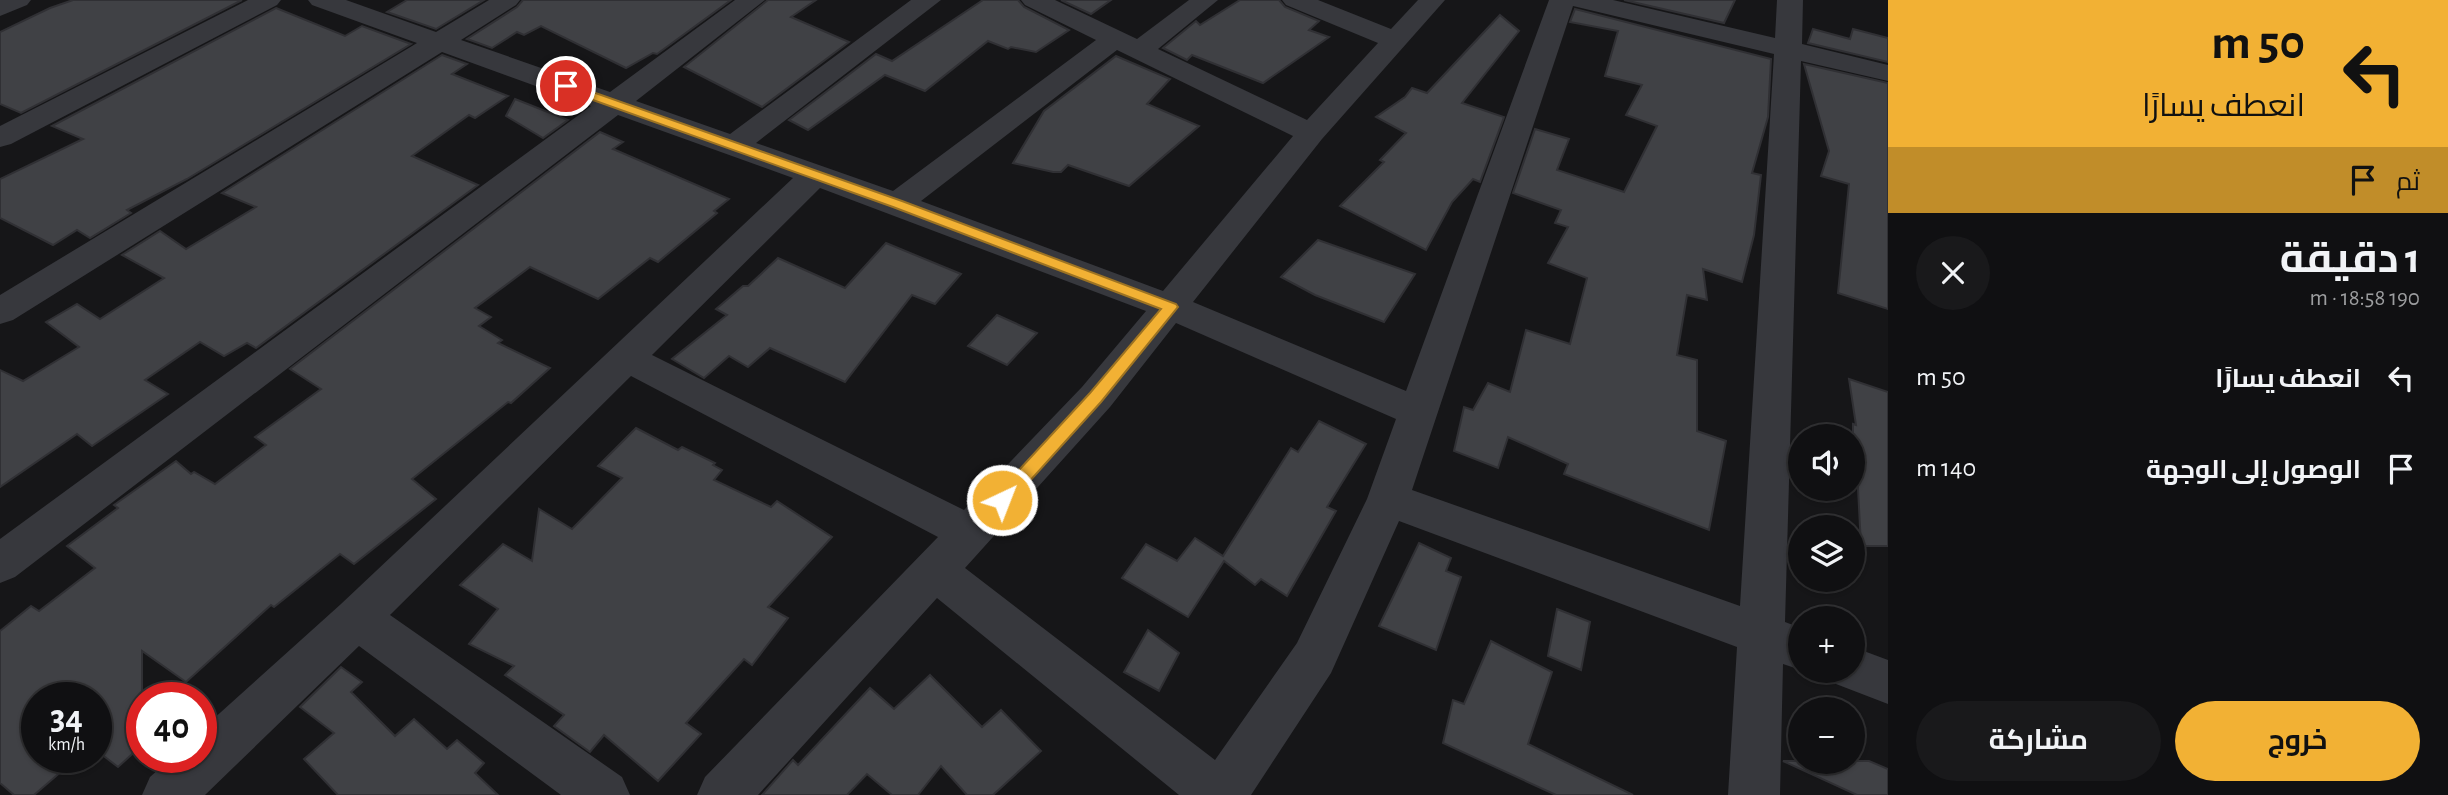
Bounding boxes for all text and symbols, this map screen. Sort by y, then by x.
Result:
text: 50 m [2211,19,2305,68]
icon: left [2329,28,2420,119]
pin [536,56,596,116]
icon: arrive [547,67,585,105]
text: انعطف يسارًا [2142,90,2305,122]
icon: arrive [2344,161,2382,199]
text: ثم [2396,169,2420,195]
button: close [1916,236,1990,310]
text: 1 دقيقة [2280,238,2420,280]
text: 190 m · 18:58 [2309,287,2420,310]
icon: left [2382,359,2420,397]
text: 50 m [1916,364,1966,390]
text: انعطف يسارًا [2215,366,2361,392]
map controls [1788,424,1865,774]
button: sound [1788,424,1865,501]
icon: arrive [2382,450,2420,488]
text: 140 m [1916,455,1976,481]
text: الوصول إلى الوجهة [2146,457,2361,483]
position arrow [965,463,1039,537]
button: layers [1788,515,1865,592]
button: + [1788,606,1865,683]
speed limit sign: 40 [126,682,217,773]
button: − [1788,697,1865,774]
text: 34 [50,701,83,736]
button: مشاركة [1916,701,2161,781]
button: خروج [2175,701,2420,781]
text: km/h [48,736,85,754]

